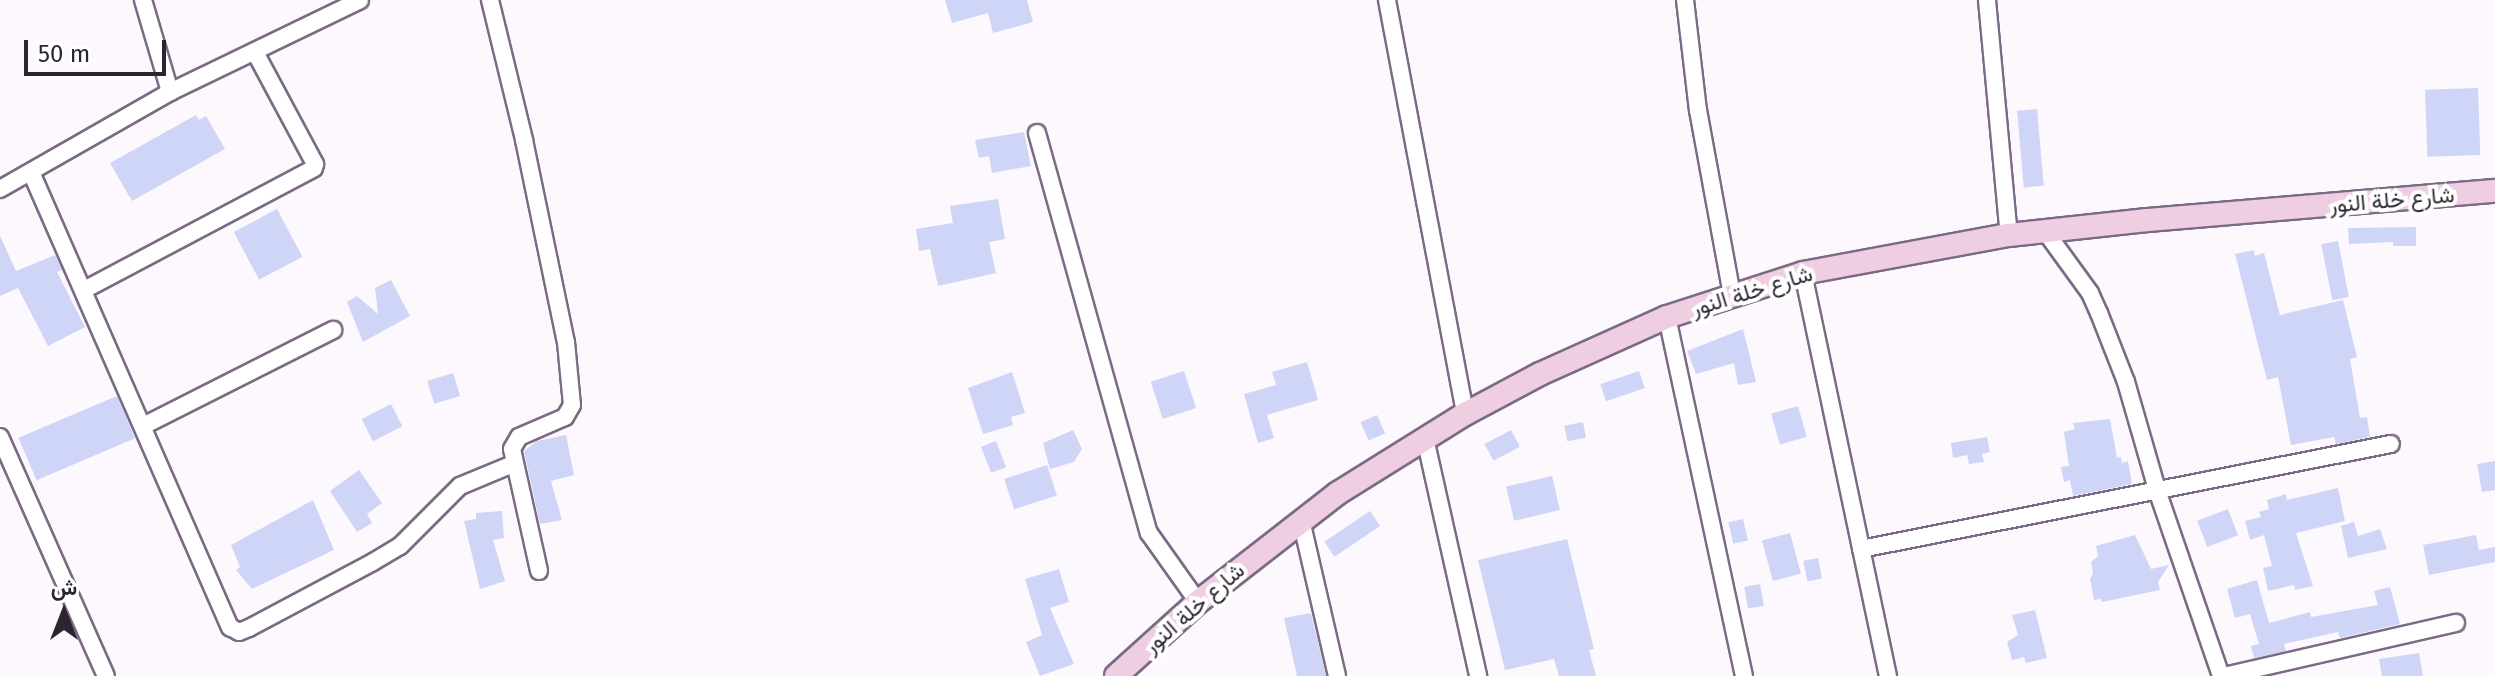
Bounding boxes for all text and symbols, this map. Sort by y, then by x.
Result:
scale bar [28,24,170,74]
text: 50 m [38,40,90,68]
street label: شارع خلة النور [2328,181,2456,219]
street label: شارع خلة النور [1688,260,1816,322]
street label: شارع خلة النور [1138,557,1250,659]
north arrow [24,572,104,652]
text: ش [51,574,77,601]

